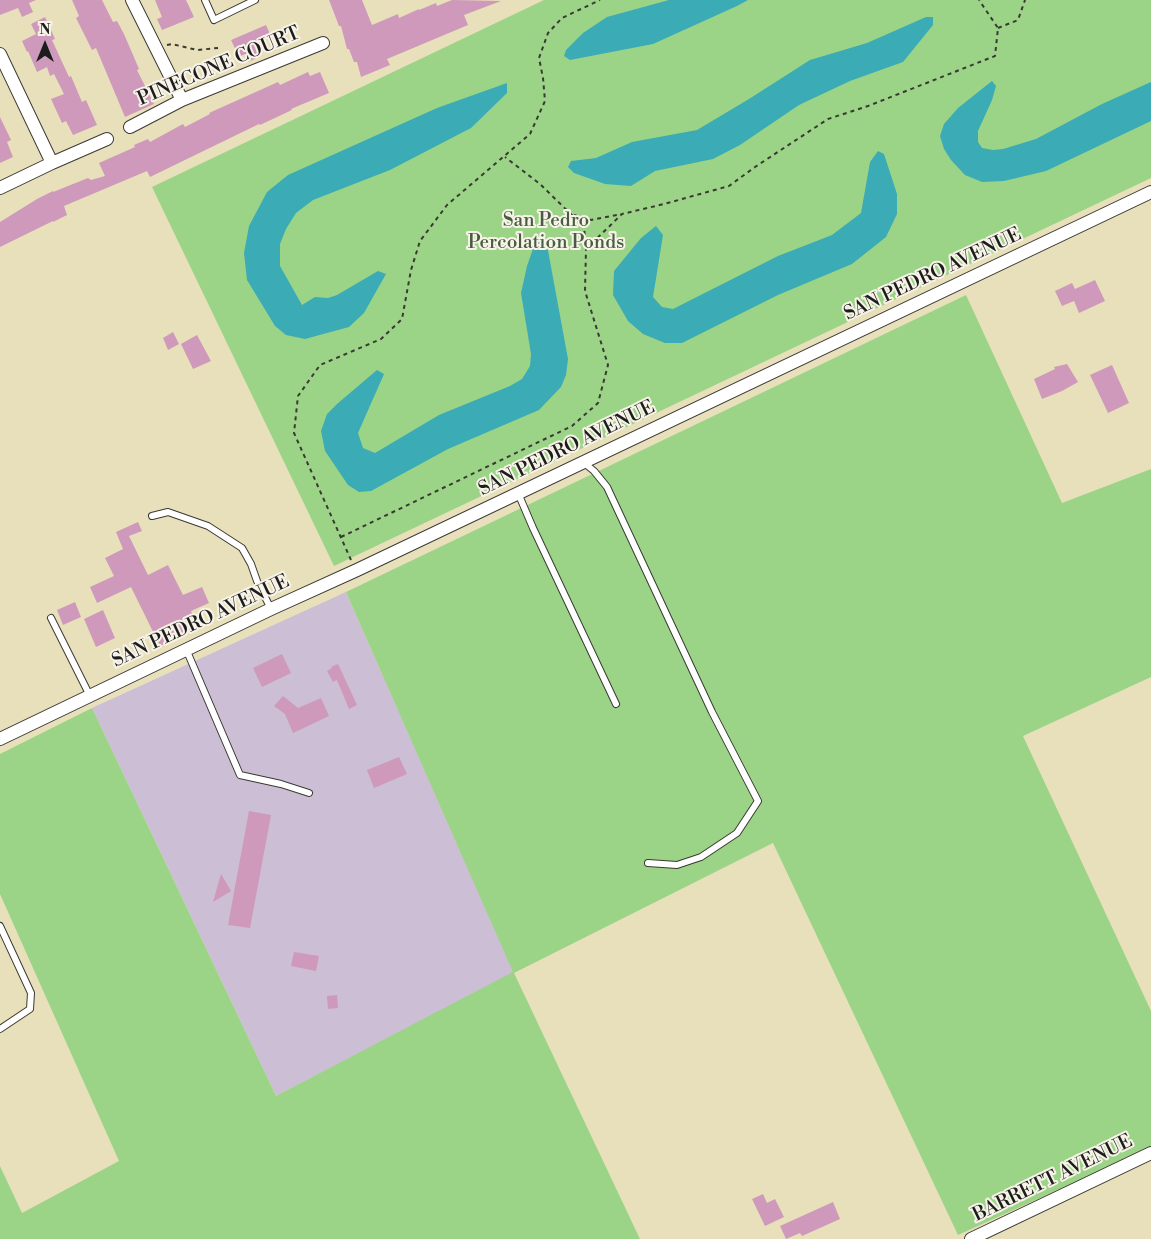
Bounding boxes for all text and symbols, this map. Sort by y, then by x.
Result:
north arrow [20,20,70,70]
text: N [39,21,51,39]
street label: PINECONE COURT [134,22,304,112]
park label: San Pedro Percolation Ponds [468,210,624,254]
street label: SAN PEDRO AVENUE [841,224,1025,326]
street label: SAN PEDRO AVENUE [475,396,659,502]
street label: SAN PEDRO AVENUE [109,571,293,673]
street label: BARRETT AVENUE [970,1130,1136,1228]

